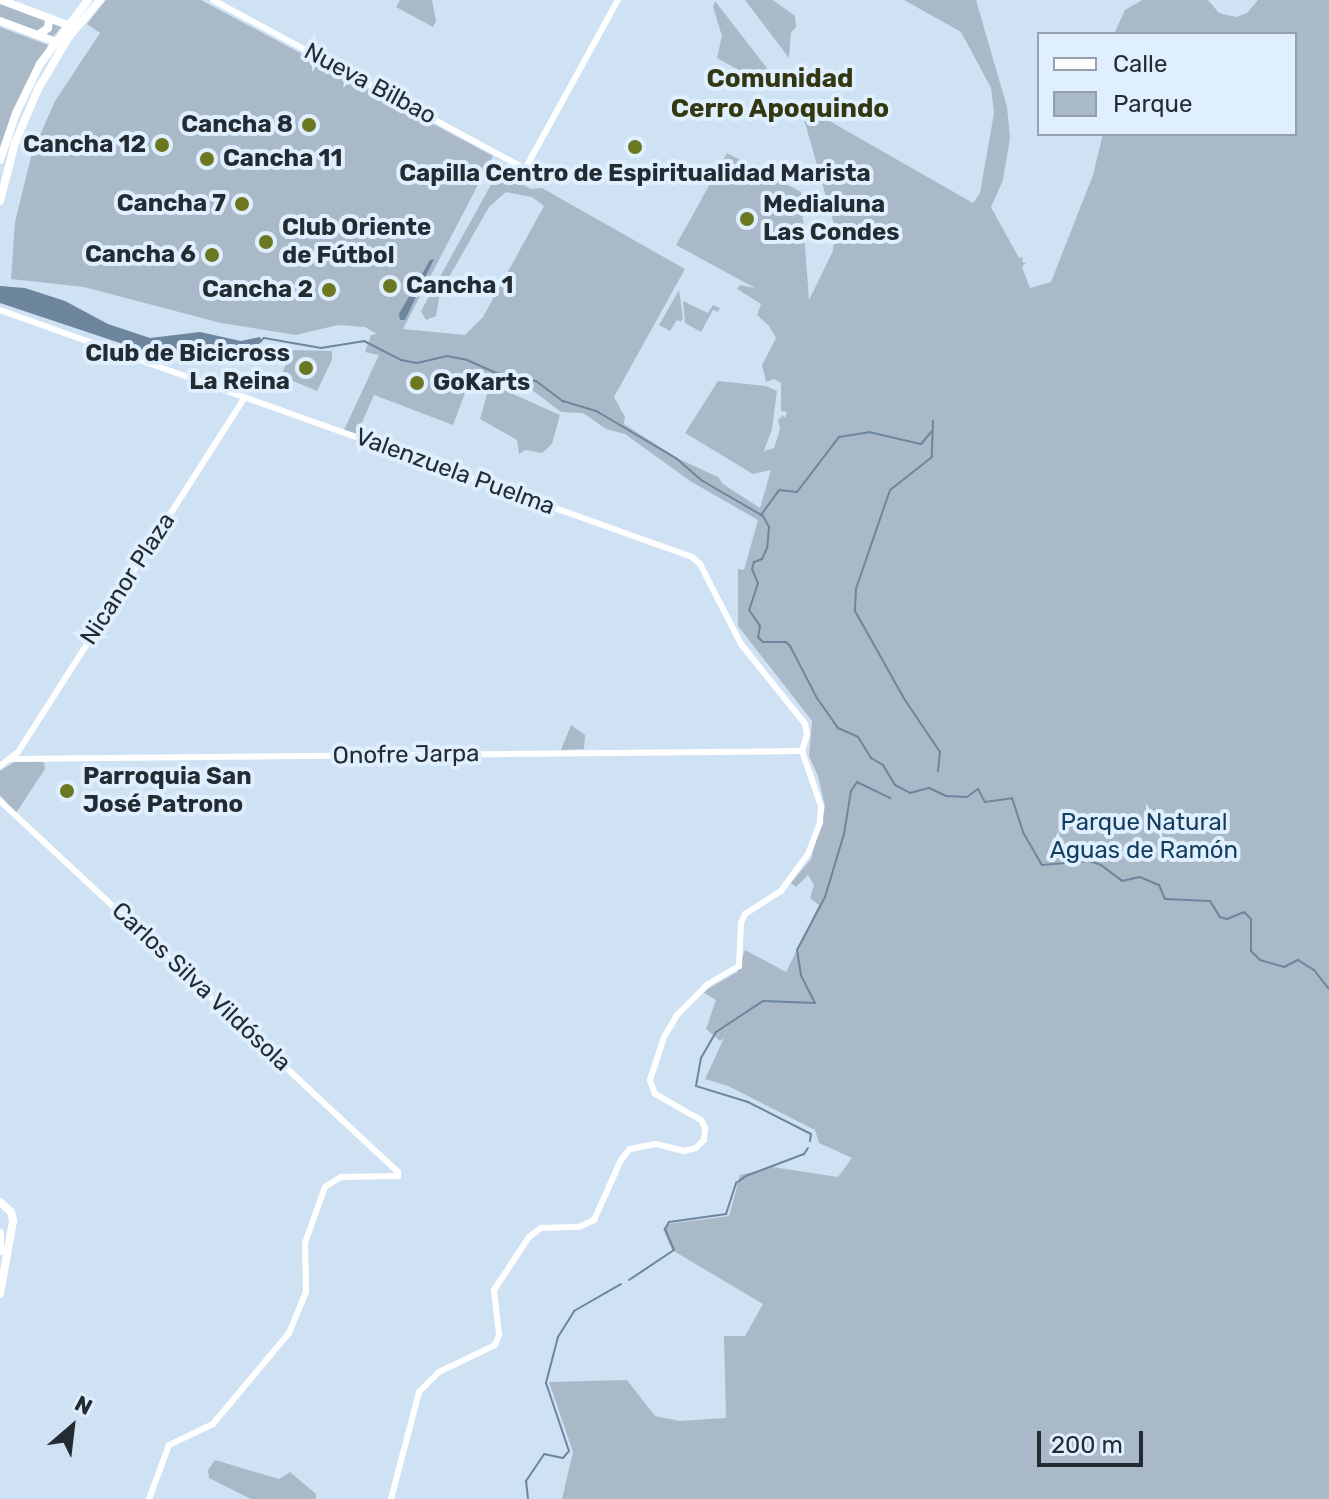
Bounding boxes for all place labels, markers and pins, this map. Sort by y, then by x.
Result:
place label: Cancha 8 [181,111,293,139]
marker: Cancha 8 [300,116,318,134]
place label: Cancha 12 [23,131,146,159]
marker: Cancha 12 [153,136,171,154]
marker: Capilla Centro de Espiritualidad Marista [626,138,644,156]
place label: Cancha 11 [223,145,342,173]
marker: Cancha 11 [198,150,216,168]
place label: Capilla Centro de Espiritualidad Marista [399,160,871,188]
place label: Cancha 7 [117,190,226,218]
place label: Medialuna Las Condes [763,191,899,247]
marker: Cancha 7 [233,195,251,213]
marker: Medialuna Las Condes [738,210,756,228]
place label: Club Oriente de Fútbol [282,214,431,270]
marker: Club Oriente de Fútbol [257,233,275,251]
place label: Cancha 6 [85,241,196,269]
marker: Cancha 6 [203,246,221,264]
place label: Cancha 1 [406,272,513,300]
place label: Cancha 2 [202,276,313,304]
marker: Cancha 1 [381,277,399,295]
marker: Cancha 2 [320,281,338,299]
place label: Club de Bicicross La Reina [85,340,290,396]
marker: Club de Bicicross La Reina [297,359,315,377]
place label: GoKarts [433,369,530,397]
marker: GoKarts [408,374,426,392]
place label: Parroquia San José Patrono [83,763,252,819]
marker: Parroquia San José Patrono [58,782,76,800]

